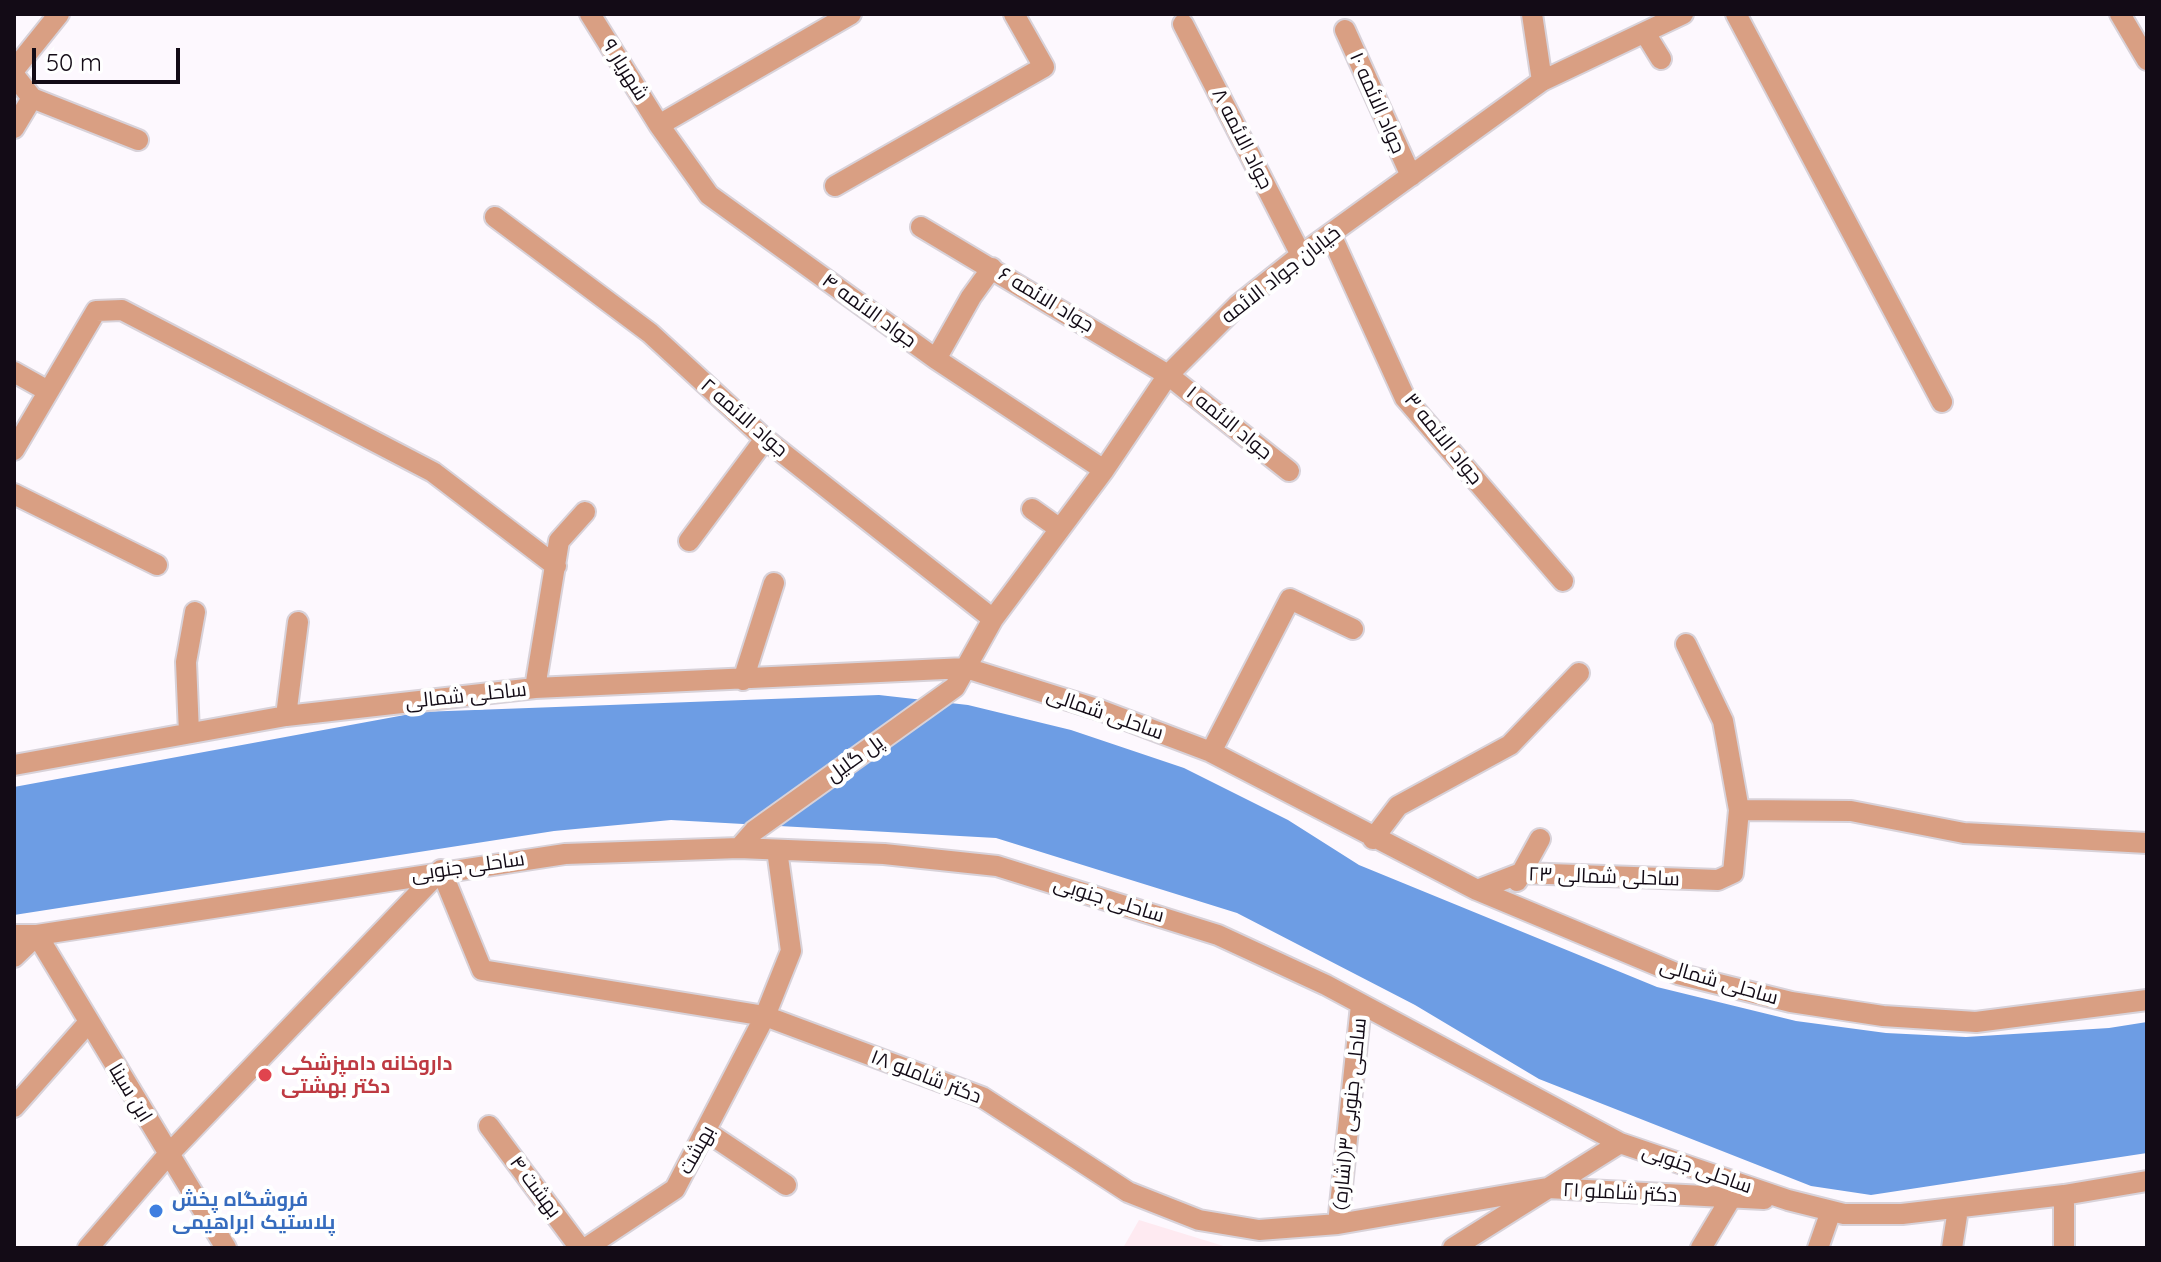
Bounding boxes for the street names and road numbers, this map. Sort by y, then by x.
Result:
street label: شهریار ۹ [597,35,653,105]
street label: جواد الائمه ۱۰ [1344,49,1410,157]
street label: جواد الائمه ۸ [1206,85,1278,193]
street label: خیابان جواد الائمه [1217,221,1345,329]
street label: جواد الائمه ۶ [994,262,1098,338]
street label: جواد الائمه ۴ [817,269,921,353]
street label: جواد الائمه ۲ [695,374,793,462]
street label: جواد الائمه ۱ [1181,381,1277,465]
street label: جواد الائمه ۳ [1399,388,1487,490]
street label: ساحلی شمالی [404,678,528,714]
street label: ساحلی شمالی [1043,683,1167,745]
street label: پل گلیل [822,730,888,788]
street label: ساحلی جنوبی [410,847,526,887]
street label: ساحلی شمالی ۲۳ [1528,862,1680,892]
street label: ساحلی جنوبی [1051,872,1167,928]
street label: ساحلی شمالی [1657,954,1781,1010]
street label: ساحلی جنوبی ۳(اشاره) [1328,1017,1372,1211]
street label: دکتر شاملو ۱۸ [867,1045,985,1109]
street label: ابن سینا [103,1059,157,1127]
street label: بهشت [674,1121,720,1179]
street label: ساحلی جنوبی [1639,1139,1755,1199]
street label: بهشت ۴ [504,1151,566,1223]
street label: دکتر شاملو ۲۱ [1562,1178,1678,1208]

